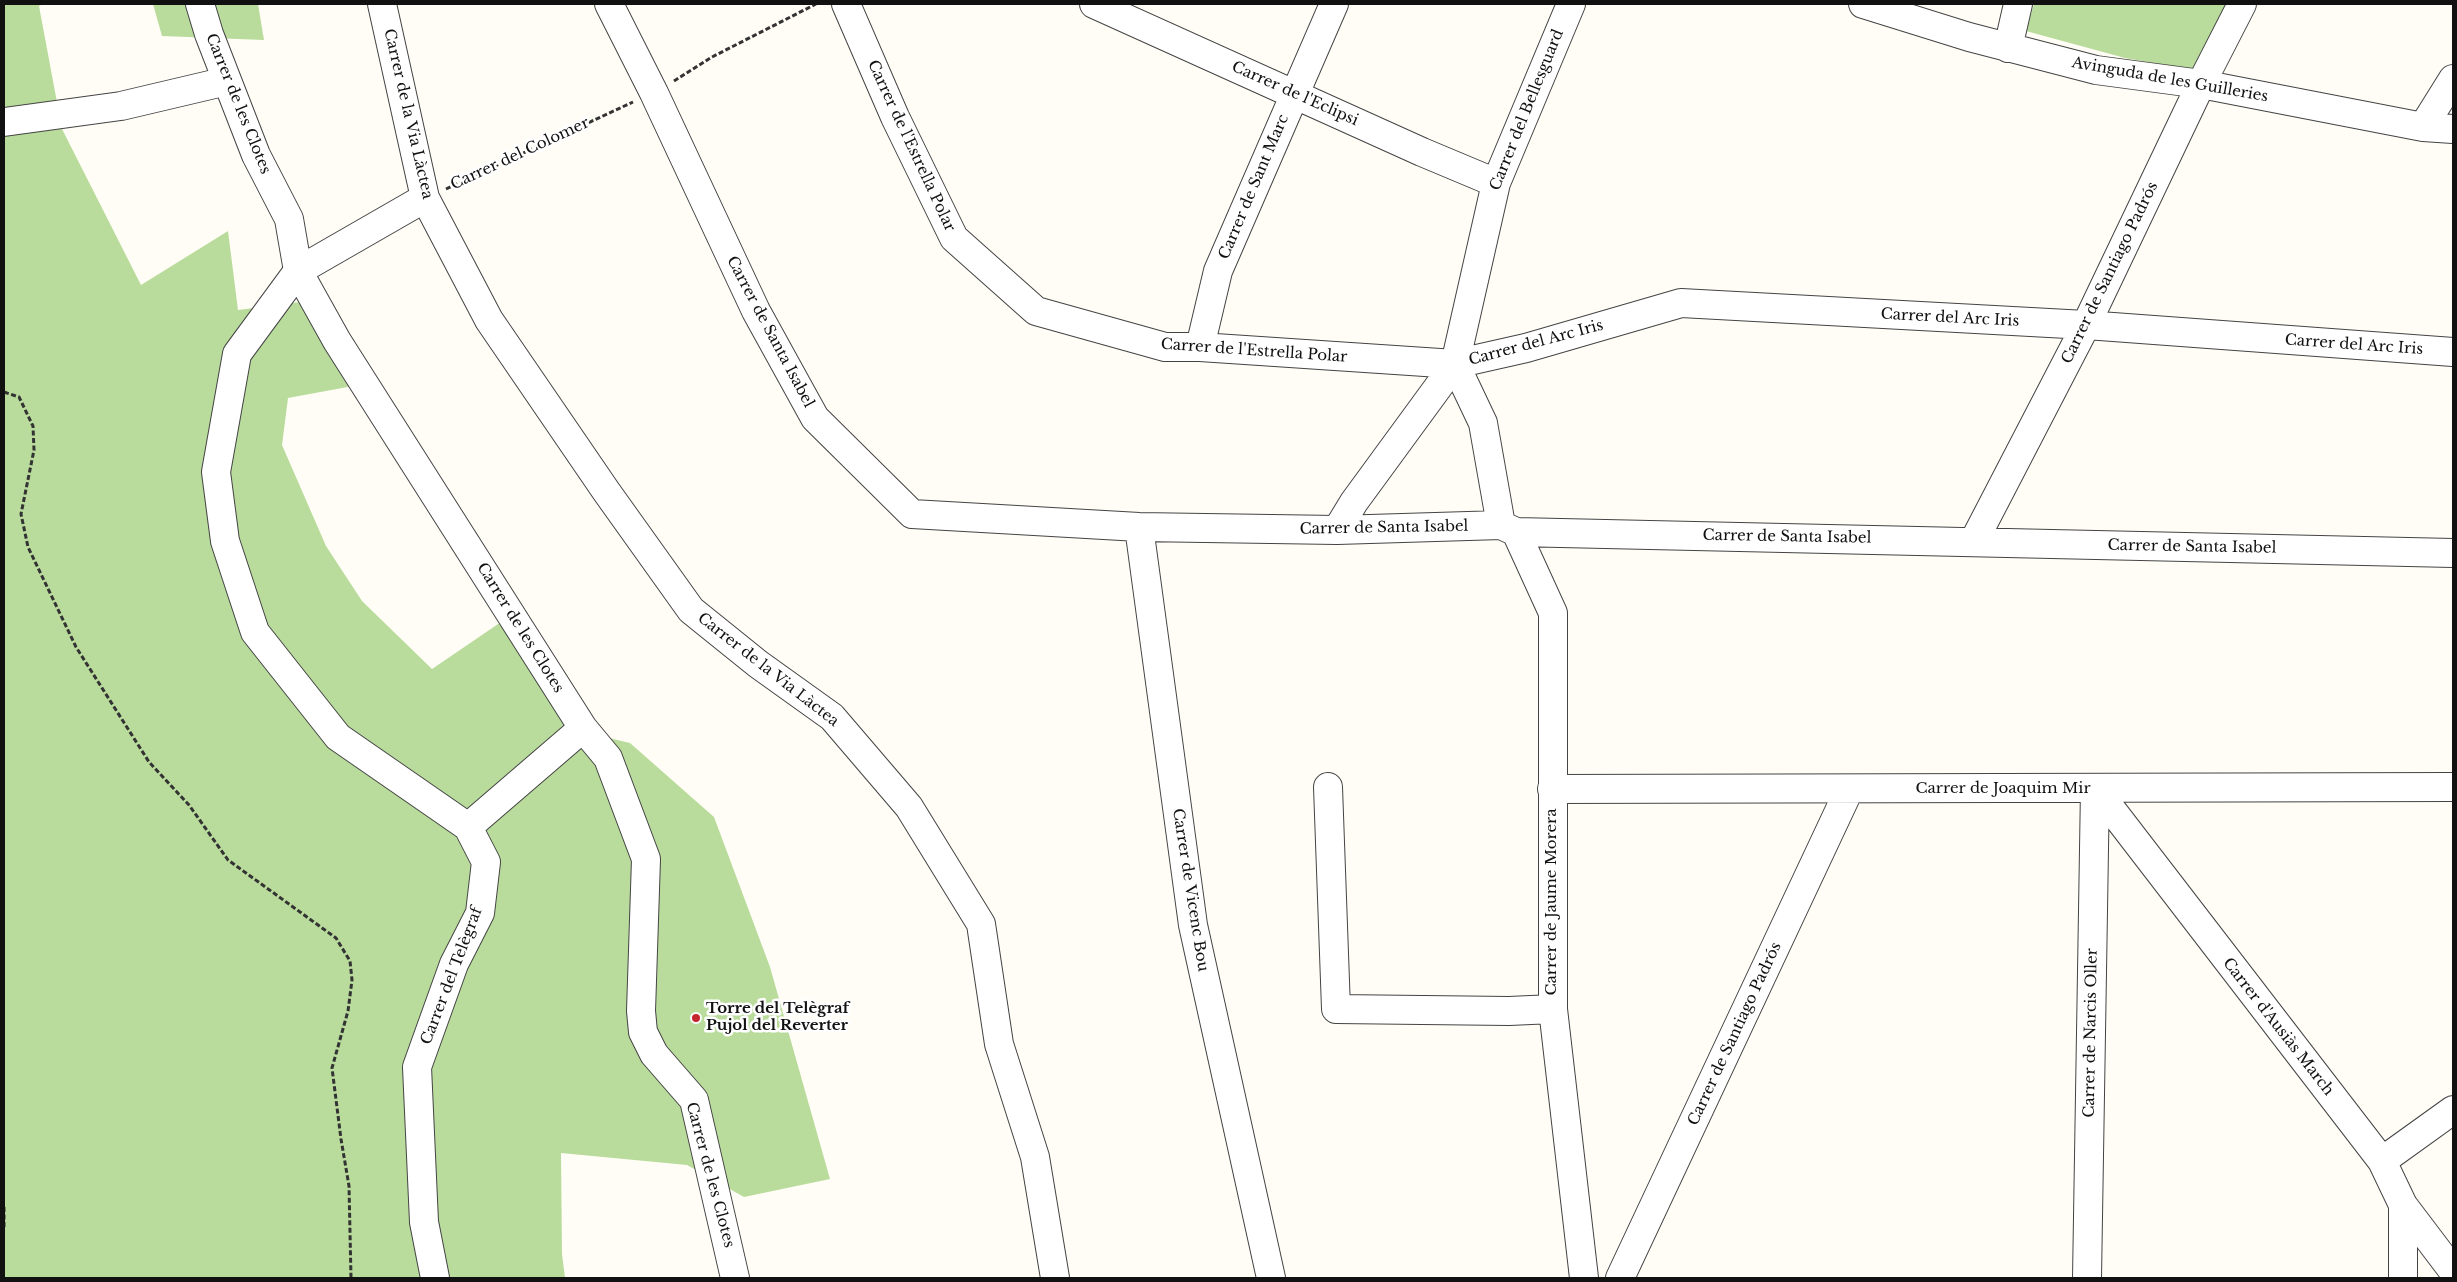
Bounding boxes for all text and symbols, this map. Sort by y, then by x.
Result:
street label: Carrer de la Via Làctea [380,27,436,201]
street label: Carrer del Bellesguard [1486,27,1568,193]
street label: Carrer de les Clotes [202,31,274,177]
street label: Avinguda de les Guilleries [2070,54,2270,106]
street label: Carrer de l'Estrella Polar [863,57,959,235]
street label: Carrer de l'Eclipsi [1229,58,1361,130]
street label: Carrer de Sant Marc [1215,112,1293,262]
street label: Carrer del Colomer [448,114,592,194]
street label: Carrer de Santiago Padrós [2058,179,2162,367]
street label: Carrer de Santa Isabel [722,253,818,411]
street label: Carrer del Arc Iris [1880,305,2020,331]
street label: Carrer del Arc Iris [1467,316,1605,370]
street label: Carrer del Arc Iris [2284,331,2424,359]
street label: Carrer de l'Estrella Polar [1160,336,1348,366]
street label: Carrer de Santa Isabel [1299,518,1469,538]
street label: Carrer de Santa Isabel [1702,527,1872,547]
street label: Carrer de Santa Isabel [2107,537,2277,557]
street label: Carrer de les Clotes [473,560,567,696]
street label: Carrer de la Via Làctea [694,609,842,731]
street label: Carrer de Joaquim Mir [1915,780,2091,798]
street label: Carrer de Vicenc Bou [1168,807,1212,973]
street label: Carrer de Jaume Morera [1543,808,1561,996]
street label: Carrer del Telègraf [418,905,486,1047]
street label: Carrer de Santiago Padrós [1685,939,1785,1129]
street label: Carrer de Narcis Oller [2081,948,2101,1118]
street label: Carrer d'Ausiàs March [2219,955,2337,1099]
place label: Torre del Telègraf Pujol del Reverter [706,1000,849,1035]
marker: Torre del Telègraf Pujol del Reverter [690,1012,702,1024]
street label: Carrer de les Clotes [682,1100,738,1250]

